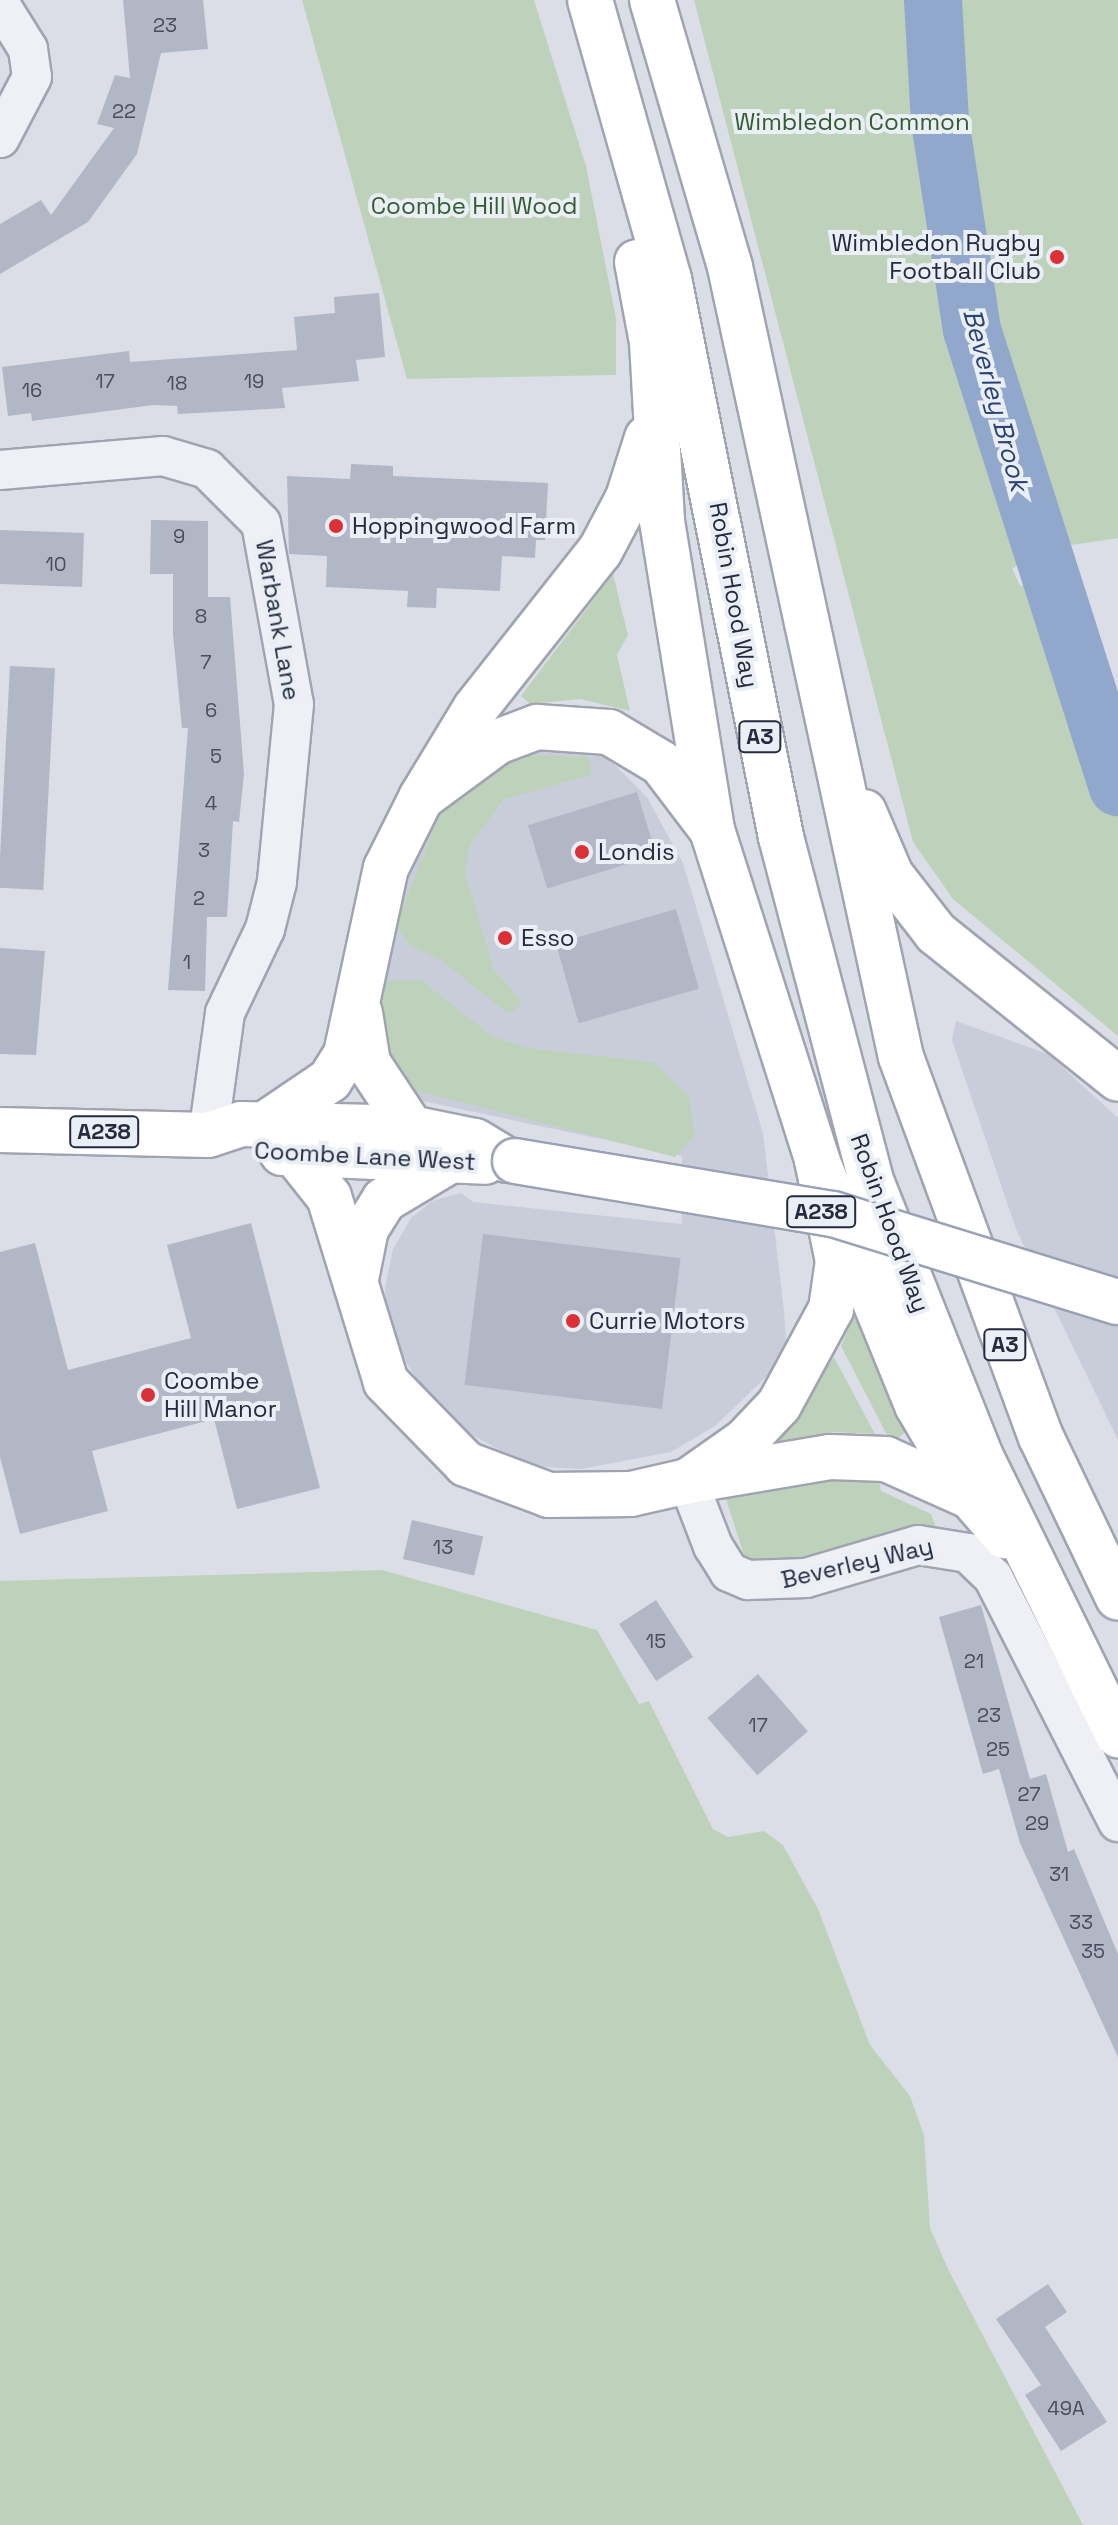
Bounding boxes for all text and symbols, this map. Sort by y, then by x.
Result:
house number: 23 [153,13,177,37]
house number: 22 [112,99,136,123]
park label: Wimbledon Common [734,108,970,136]
park label: Coombe Hill Wood [371,192,577,220]
place label: Wimbledon Rugby Football Club [831,229,1041,285]
marker: Wimbledon Rugby Football Club [1048,248,1066,266]
water label: Beverley Brook [956,305,1034,495]
house number: 17 [95,369,115,393]
house number: 19 [244,369,264,393]
house number: 18 [167,371,187,395]
house number: 16 [22,378,42,402]
street label: Robin Hood Way [703,500,765,690]
place label: Hoppingwood Farm [352,512,576,540]
marker: Hoppingwood Farm [327,517,345,535]
house number: 9 [173,524,185,548]
street label: Warbank Lane [250,537,306,703]
house number: 10 [45,552,67,576]
house number: 8 [195,604,207,628]
house number: 7 [200,650,212,674]
house number: 6 [205,698,217,722]
road number: A3 [738,719,782,755]
house number: 5 [210,744,222,768]
house number: 4 [205,791,217,815]
house number: 3 [198,838,210,862]
place label: Londis [598,838,675,866]
marker: Londis [573,843,591,861]
house number: 2 [193,886,205,910]
place label: Esso [521,924,575,952]
marker: Esso [496,929,514,947]
house number: 1 [183,950,191,974]
road number: A238 [68,1114,140,1150]
street label: Robin Hood Way [844,1130,936,1316]
street label: Coombe Lane West [253,1136,477,1176]
road number: A238 [785,1194,857,1230]
place label: Currie Motors [589,1307,745,1335]
marker: Currie Motors [564,1312,582,1330]
road number: A3 [983,1327,1027,1363]
place label: Coombe Hill Manor [164,1367,277,1423]
marker: Coombe Hill Manor [139,1386,157,1404]
street label: Beverley Way [778,1532,936,1594]
house number: 13 [433,1535,453,1559]
house number: 15 [646,1629,666,1653]
house number: 21 [964,1649,984,1673]
house number: 23 [977,1703,1001,1727]
house number: 17 [748,1713,768,1737]
house number: 25 [986,1737,1010,1761]
house number: 27 [1017,1782,1041,1806]
house number: 29 [1025,1811,1049,1835]
house number: 31 [1049,1862,1069,1886]
house number: 33 [1069,1910,1093,1934]
house number: 35 [1081,1939,1105,1963]
house number: 49A [1047,2396,1085,2420]

